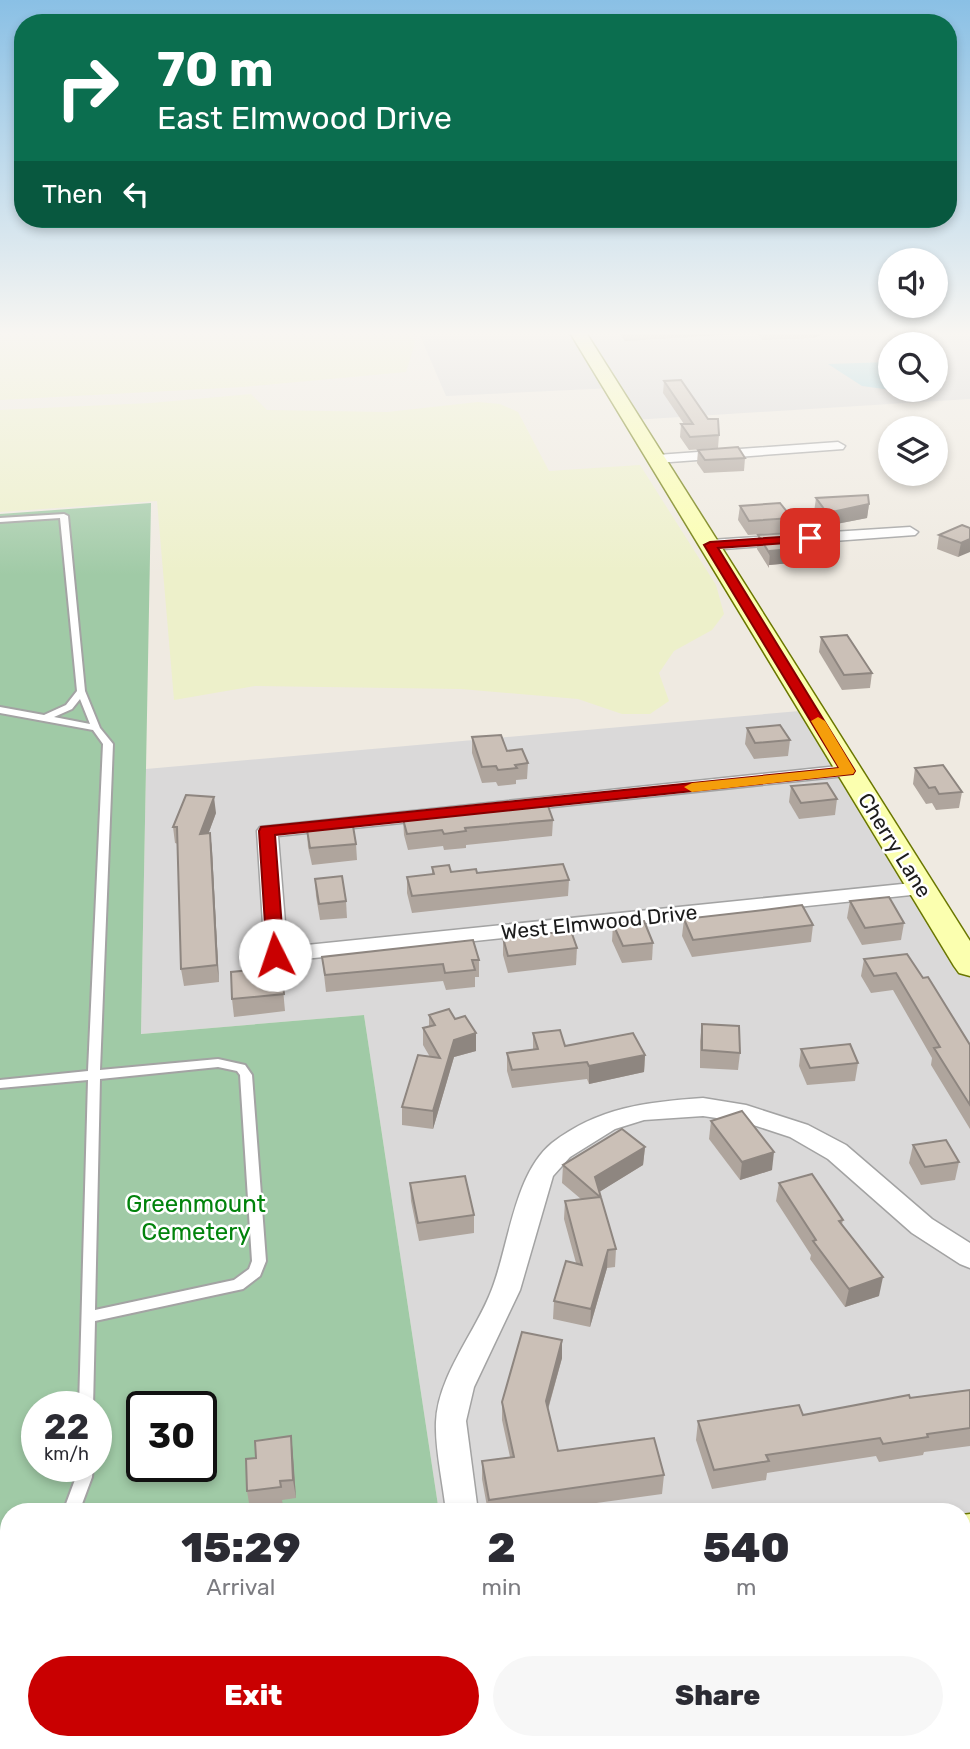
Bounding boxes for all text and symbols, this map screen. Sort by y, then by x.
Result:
text: 70 m [157,40,274,98]
icon: right [42,42,133,133]
text: East Elmwood Drive [157,99,452,137]
icon: left [117,175,155,213]
text: Then [42,179,103,210]
map controls [878,248,948,486]
button: sound [878,248,948,318]
button: search [878,332,948,402]
button: layers [878,416,948,486]
pin [780,508,840,568]
icon: arrive [791,519,829,557]
street label: Cherry Lane [853,788,937,902]
street label: West Elmwood Drive [500,899,698,945]
position arrow [238,918,312,992]
park label: Greenmount Cemetery [126,1190,266,1246]
speed limit sign: 30 [126,1391,217,1482]
text: 22 [44,1406,89,1448]
text: km/h [44,1443,89,1465]
text: 15:29 [181,1523,300,1573]
text: 2 [487,1523,516,1573]
text: 540 [703,1523,790,1573]
text: Arrival [206,1573,275,1601]
text: min [482,1573,522,1601]
text: m [736,1573,756,1601]
button: Exit [28,1656,479,1736]
button: Share [493,1656,943,1736]

